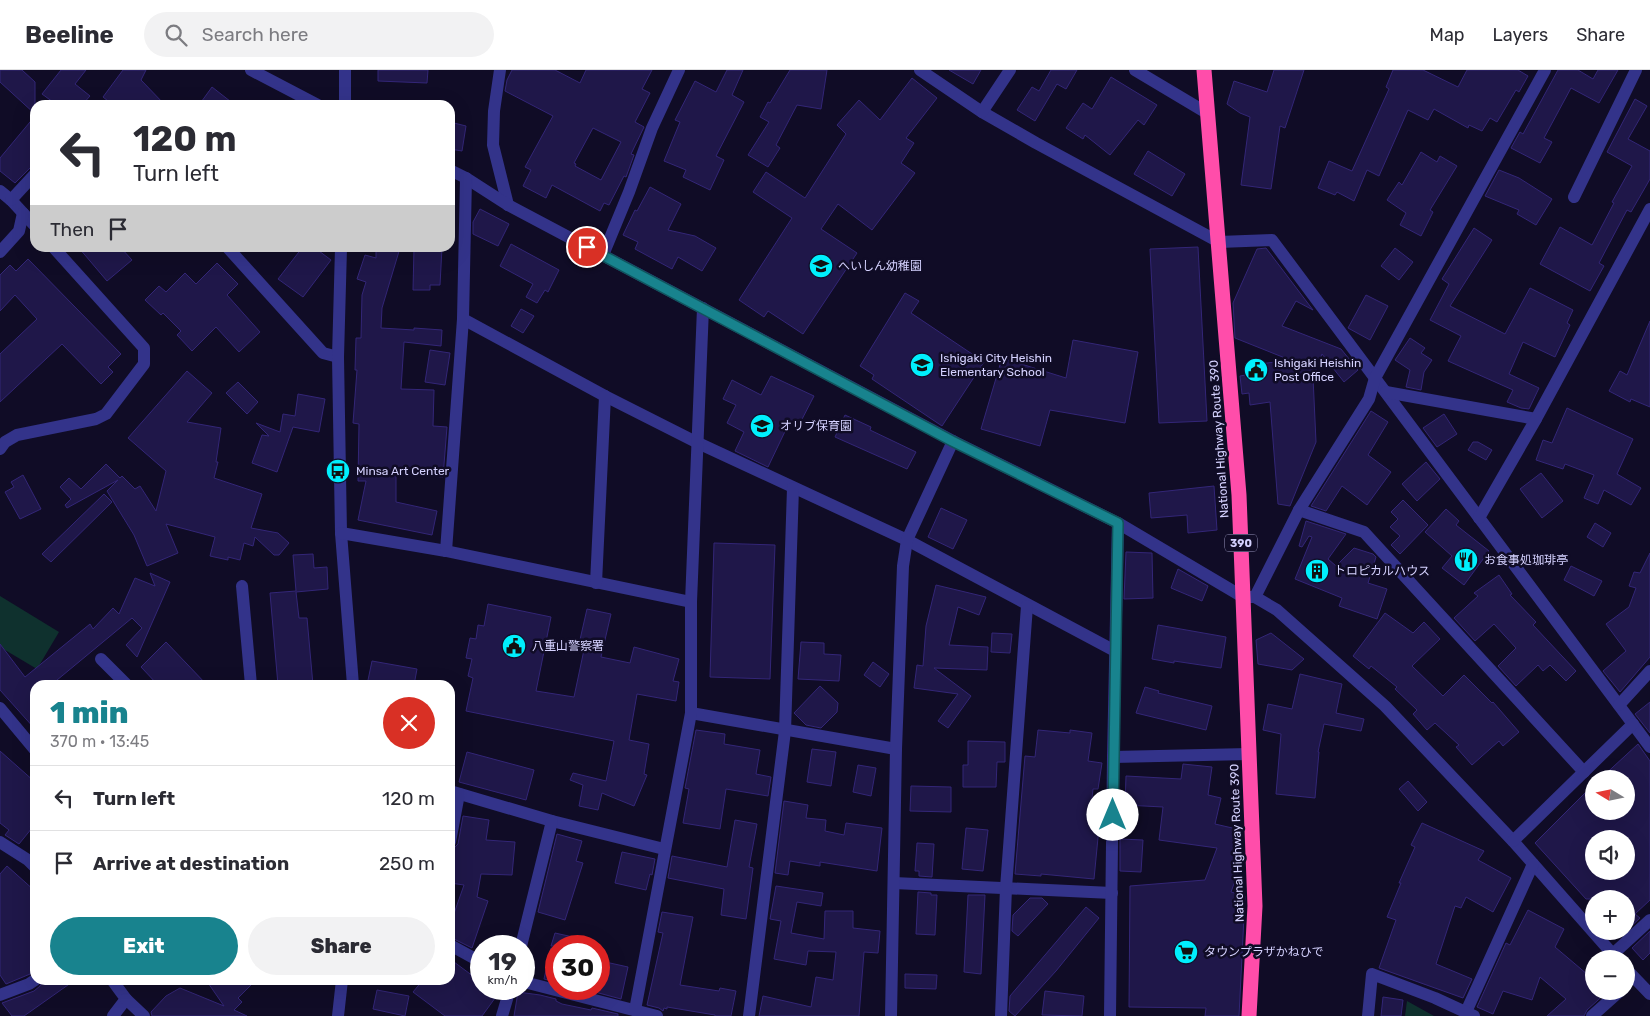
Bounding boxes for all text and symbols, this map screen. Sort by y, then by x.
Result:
search box [144,12,494,57]
text: Beeline [25,21,114,49]
icon: search [162,21,190,49]
text: Search here [202,23,308,46]
text: Map [1430,24,1465,46]
text: Layers [1493,24,1548,46]
text: Share [1576,24,1625,46]
text: 120 m [133,118,236,160]
icon: left [50,120,115,185]
text: Turn left [133,160,219,187]
icon: arrive [104,215,132,243]
text: Then [50,218,94,241]
pin [566,226,608,268]
icon: arrive [573,233,601,261]
school or university icon: へいしん幼稚園 [808,253,834,279]
place label: へいしん幼稚園 [838,259,922,273]
place label: Ishigaki City Heishin Elementary School [940,351,1052,379]
school or university icon: Ishigaki City Heishin Elementary School [909,352,935,378]
place label: Ishigaki Heishin Post Office [1274,356,1361,384]
public building icon: Ishigaki Heishin Post Office [1243,357,1269,383]
street label: National Highway Route 390 [1206,360,1232,518]
school or university icon: オリブ保育園 [749,413,775,439]
place label: オリブ保育園 [780,419,852,433]
bus stop icon: Minsa Art Center [325,458,351,484]
place label: Minsa Art Center [356,464,450,478]
road number: 390 [1225,534,1257,552]
restaurant icon: お食事処珈琲亭 [1453,547,1479,573]
place label: お食事処珈琲亭 [1484,553,1568,567]
building icon: トロピカルハウス [1304,558,1330,584]
place label: トロピカルハウス [1334,564,1430,578]
public building icon: 八重山警察署 [501,633,527,659]
place label: 八重山警察署 [532,639,604,653]
text: 1 min [50,695,128,731]
button: close [383,697,435,749]
text: 370 m · 13:45 [50,732,149,751]
street label: National Highway Route 390 [1227,764,1247,922]
north arrow [1585,770,1635,820]
map controls [1585,770,1635,1000]
icon: left [50,784,78,812]
text: Turn left [93,787,175,810]
text: 120 m [382,787,435,810]
position arrow [1086,788,1138,840]
button: sound [1585,830,1635,880]
icon: arrive [50,849,78,877]
text: Arrive at destination [93,852,289,875]
text: 250 m [379,852,435,875]
button: + [1585,890,1635,940]
button: Exit [50,917,238,975]
button: Share [248,917,435,975]
speed limit sign: 30 [545,935,610,1000]
supermarket icon: タウンプラザかねひで [1173,939,1199,965]
place label: タウンプラザかねひで [1204,945,1324,959]
text: 19 [488,947,517,976]
button: − [1585,950,1635,1000]
text: km/h [488,973,517,987]

